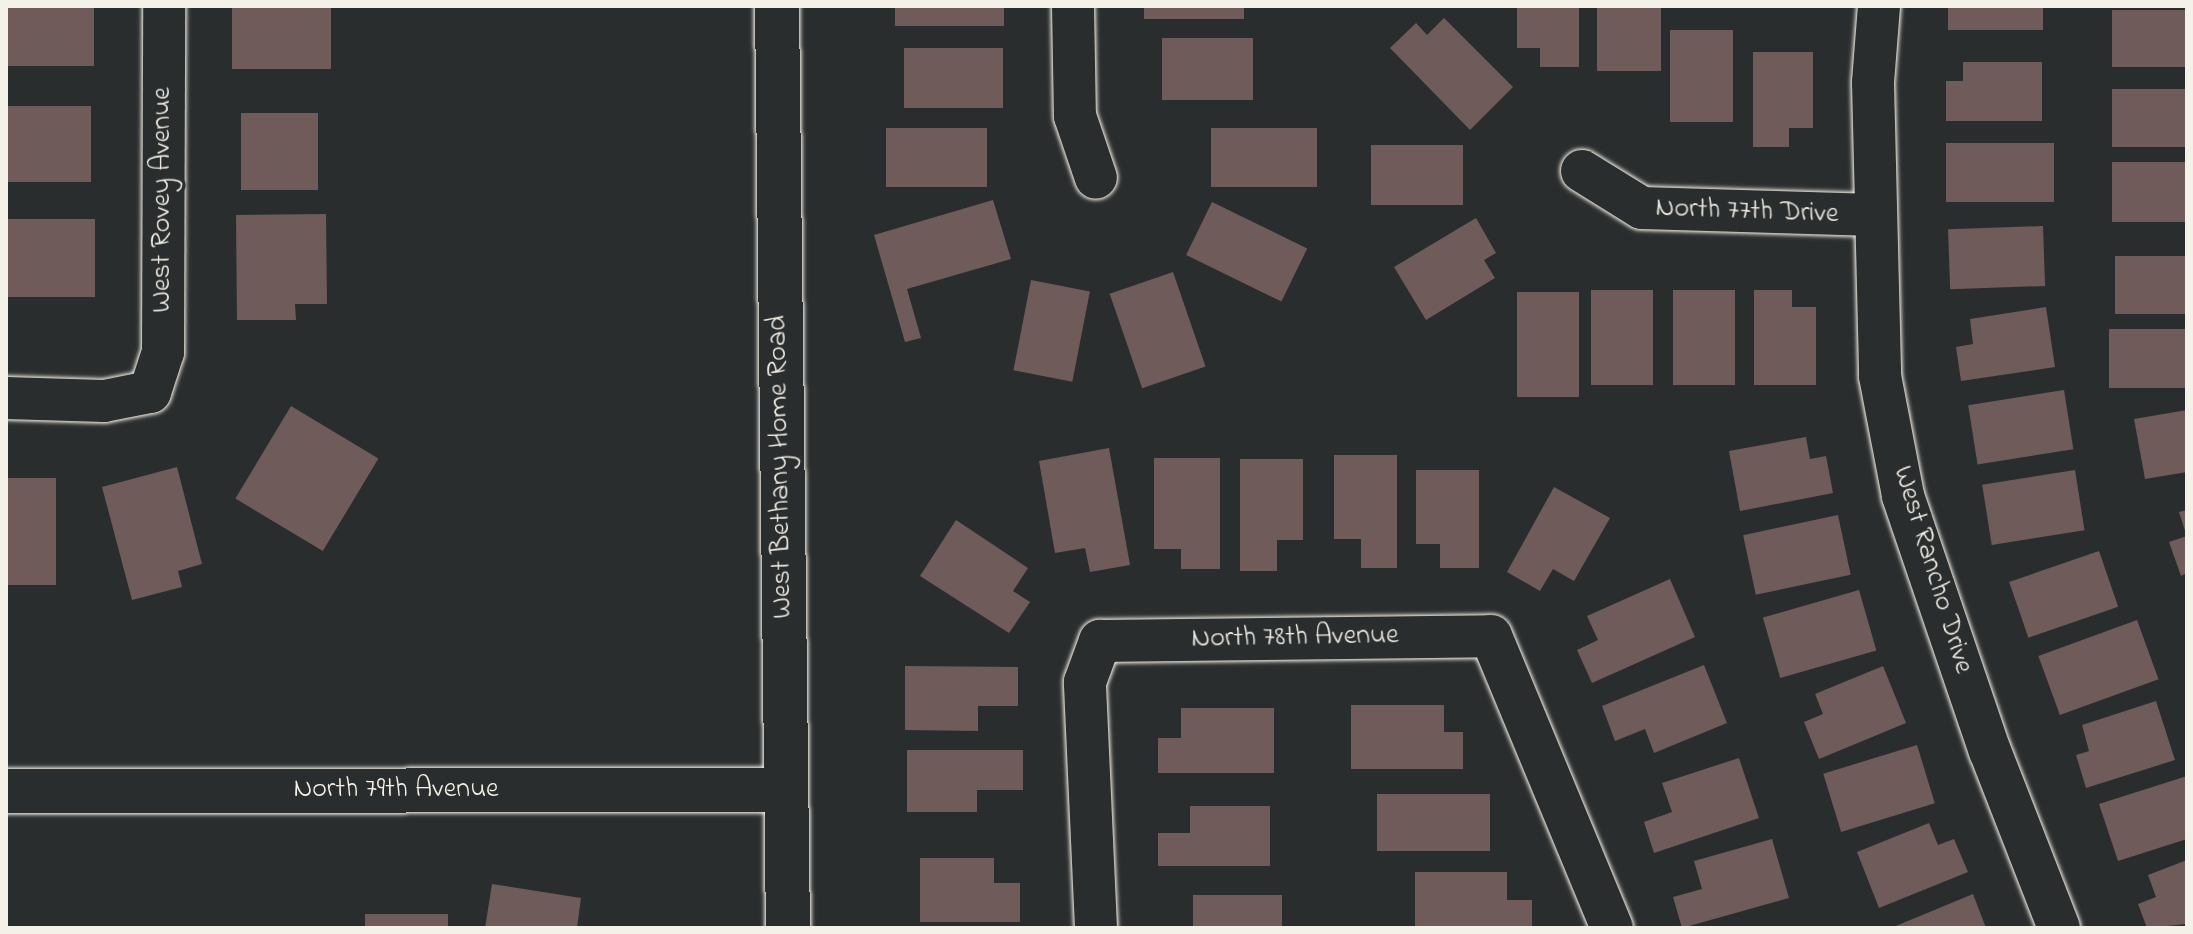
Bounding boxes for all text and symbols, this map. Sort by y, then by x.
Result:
street label: West Rovey Avenue [146,87,180,313]
street label: North 77th Drive [1655,192,1839,232]
street label: West Bethany Home Road [762,315,800,619]
street label: West Rancho Drive [1884,462,1980,678]
street label: North 78th Avenue [1191,619,1399,657]
street label: North 79th Avenue [293,773,499,807]

